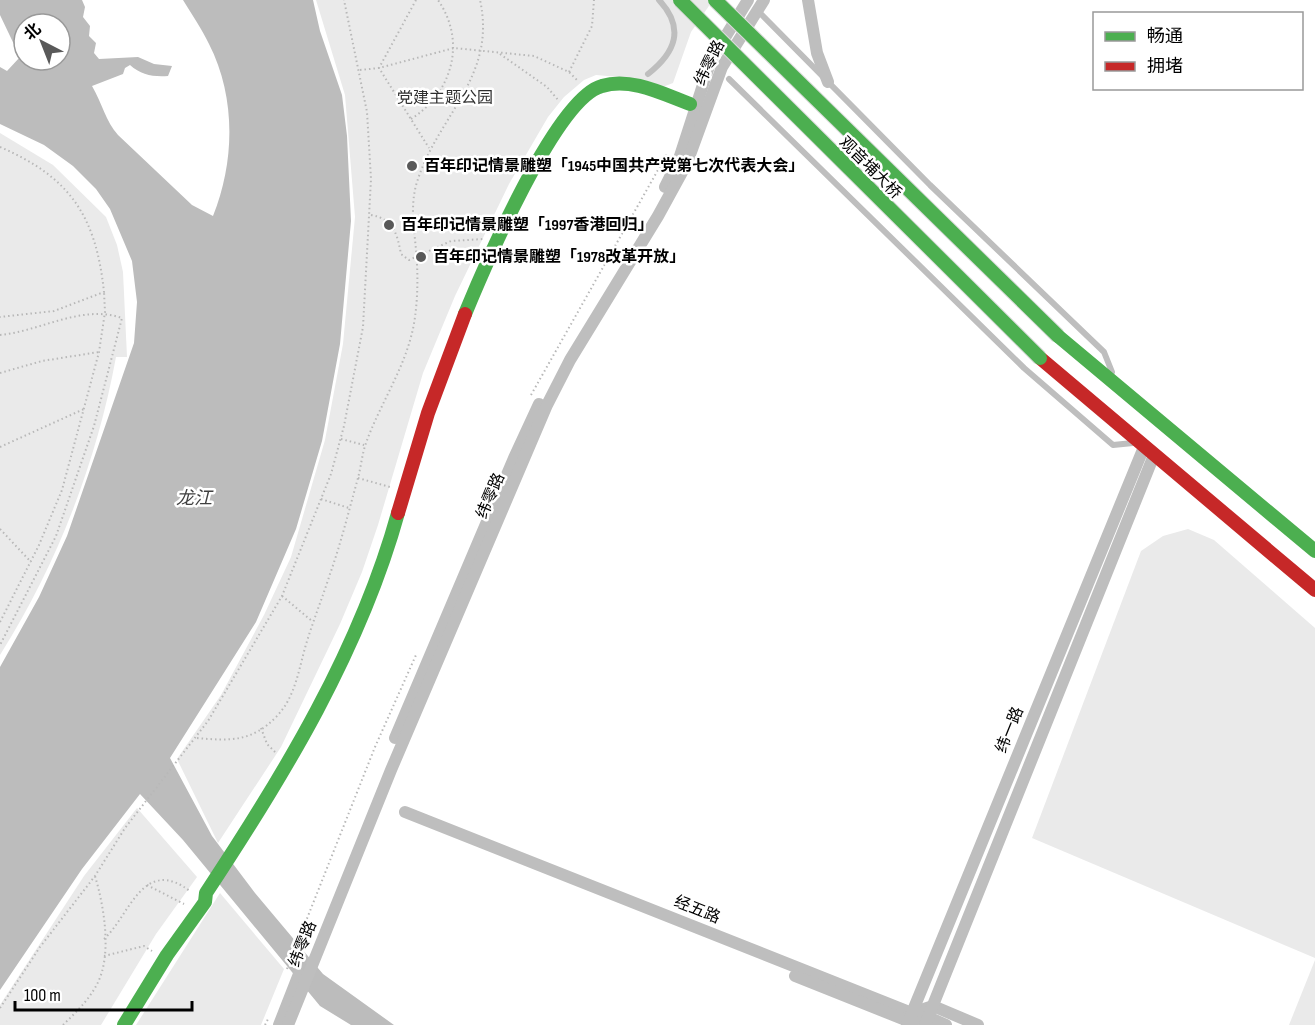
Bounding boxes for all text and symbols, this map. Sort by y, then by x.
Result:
north arrow [12,12,72,72]
legend [1093,12,1303,90]
text: 北 [21,20,45,44]
text: 畅通 [1147,26,1183,47]
street label: 纬零路 [691,37,729,89]
text: 拥堵 [1147,56,1183,77]
park label: 党建主题公园 [397,89,493,108]
street label: 观音埔大桥 [835,133,905,203]
place label: 百年印记情景雕塑「1945中国共产党第七次代表大会」 [424,156,804,176]
marker: 百年印记情景雕塑「1945中国共产党第七次代表大会」 [405,159,419,173]
place label: 百年印记情景雕塑「1997香港回归」 [401,216,653,235]
marker: 百年印记情景雕塑「1997香港回归」 [382,218,396,232]
place label: 百年印记情景雕塑「1978改革开放」 [433,248,685,267]
marker: 百年印记情景雕塑「1978改革开放」 [414,250,428,264]
street label: 纬零路 [473,470,509,522]
water label: 龙江 [176,488,214,509]
street label: 纬一路 [992,704,1028,756]
street label: 经五路 [671,892,723,928]
street label: 纬零路 [285,918,321,970]
scale bar [15,974,192,1012]
text: 100 m [24,985,61,1006]

